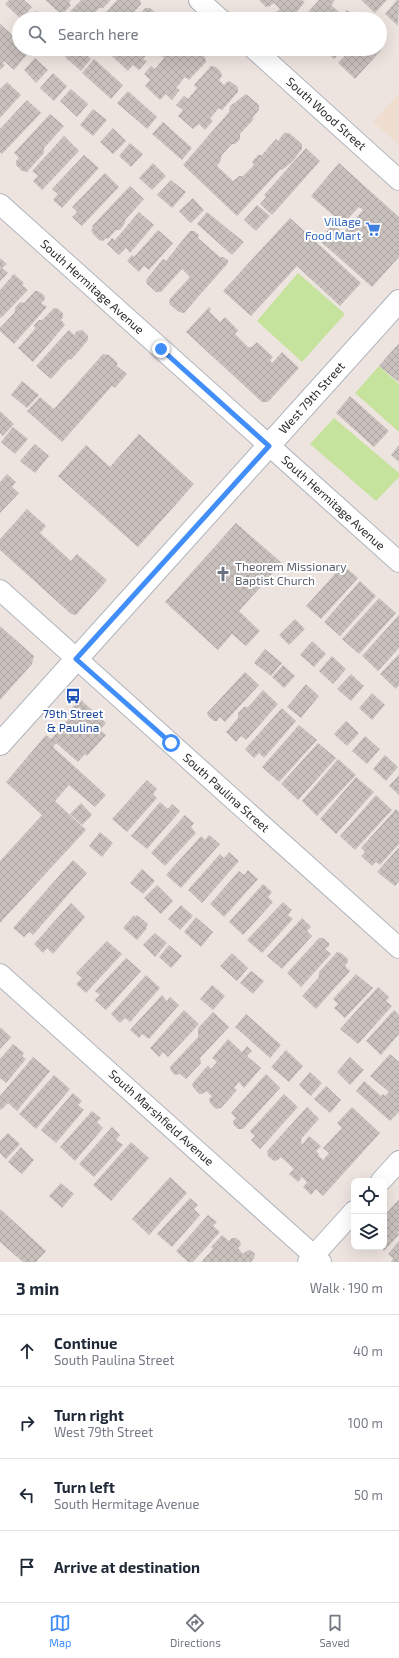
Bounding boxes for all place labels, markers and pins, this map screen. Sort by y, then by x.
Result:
place label: Village Food Mart [305,214,361,242]
supermarket icon: Village Food Mart [364,220,382,238]
place label: Theorem Missionary Baptist Church [235,559,347,587]
church icon: Theorem Missionary Baptist Church [214,565,232,583]
bus stop icon: 79th Street & Paulina [64,687,82,705]
place label: 79th Street & Paulina [43,706,104,734]

